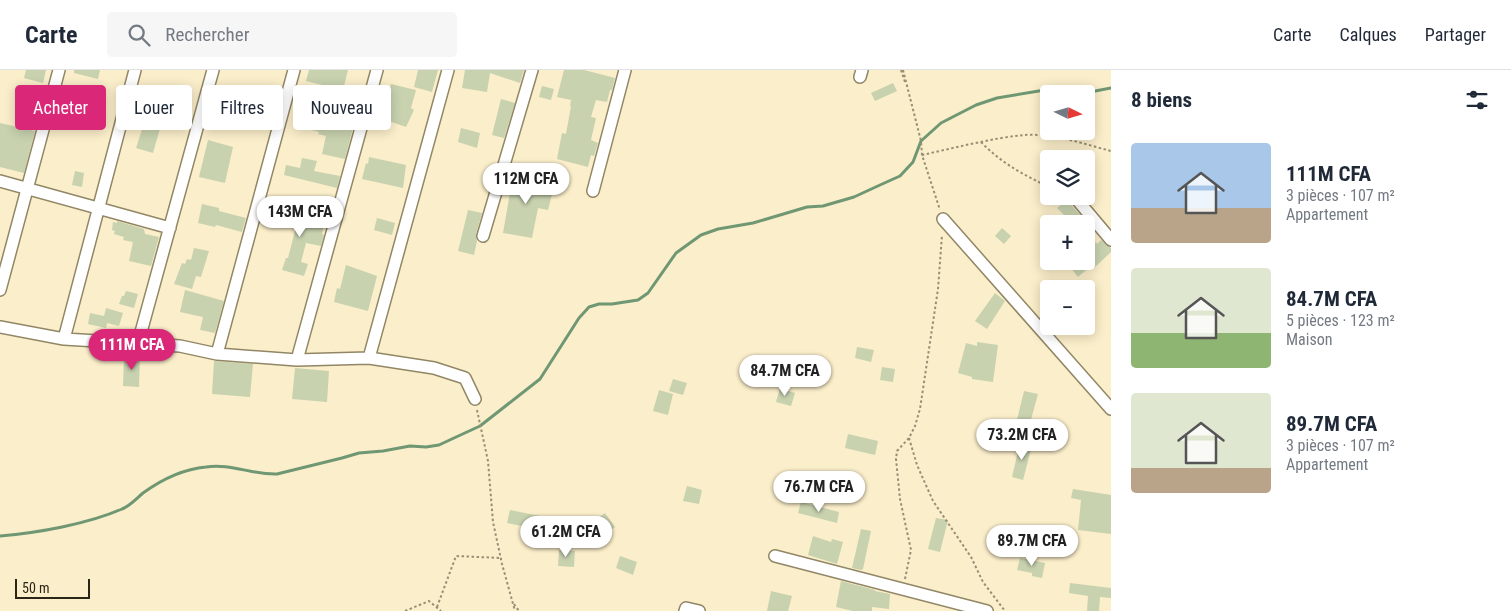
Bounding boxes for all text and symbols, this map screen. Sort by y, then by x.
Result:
search box [107,12,457,57]
text: Carte [25,21,77,49]
icon: search [125,21,153,49]
text: Rechercher [165,23,249,46]
text: Carte [1273,24,1312,45]
text: Calques [1340,24,1397,45]
text: Partager [1425,24,1486,45]
chip: Acheter [15,85,106,130]
chip: Louer [116,85,192,130]
chip: Filtres [202,85,283,130]
chip: Nouveau [293,85,391,130]
north arrow [1040,85,1095,140]
map controls [1040,85,1095,335]
icon: filters [1463,86,1491,114]
text: 8 biens [1131,88,1192,112]
button: layers [1040,150,1095,205]
pin: 112M CFA [474,162,578,205]
text: 111M CFA [1286,162,1371,186]
icon: home [1171,163,1231,223]
text: 112M CFA [494,169,558,188]
text: 3 pièces · 107 m² [1286,186,1395,205]
pin: 143M CFA [248,196,352,238]
text: 143M CFA [268,202,332,221]
text: Appartement [1286,205,1368,224]
button: + [1040,215,1095,270]
button: − [1040,280,1095,335]
text: 84.7M CFA [1286,287,1377,311]
icon: home [1171,288,1231,348]
text: 5 pièces · 123 m² [1286,311,1395,330]
pin: 111M CFA [80,328,184,371]
text: Maison [1286,330,1333,349]
text: 111M CFA [100,335,164,354]
pin: 84.7M CFA [728,354,842,397]
text: 84.7M CFA [750,361,820,380]
text: 89.7M CFA [1286,412,1377,436]
icon: home [1171,413,1231,473]
pin: 73.2M CFA [965,418,1079,461]
text: 73.2M CFA [987,425,1057,444]
text: 3 pièces · 107 m² [1286,436,1395,455]
text: Appartement [1286,455,1368,474]
pin: 76.7M CFA [762,470,876,513]
text: 76.7M CFA [784,477,854,496]
pin: 61.2M CFA [509,516,623,558]
text: 61.2M CFA [531,522,601,541]
pin: 89.7M CFA [975,524,1089,567]
text: 89.7M CFA [997,531,1067,550]
scale bar [15,576,90,599]
text: 50 m [22,580,50,596]

